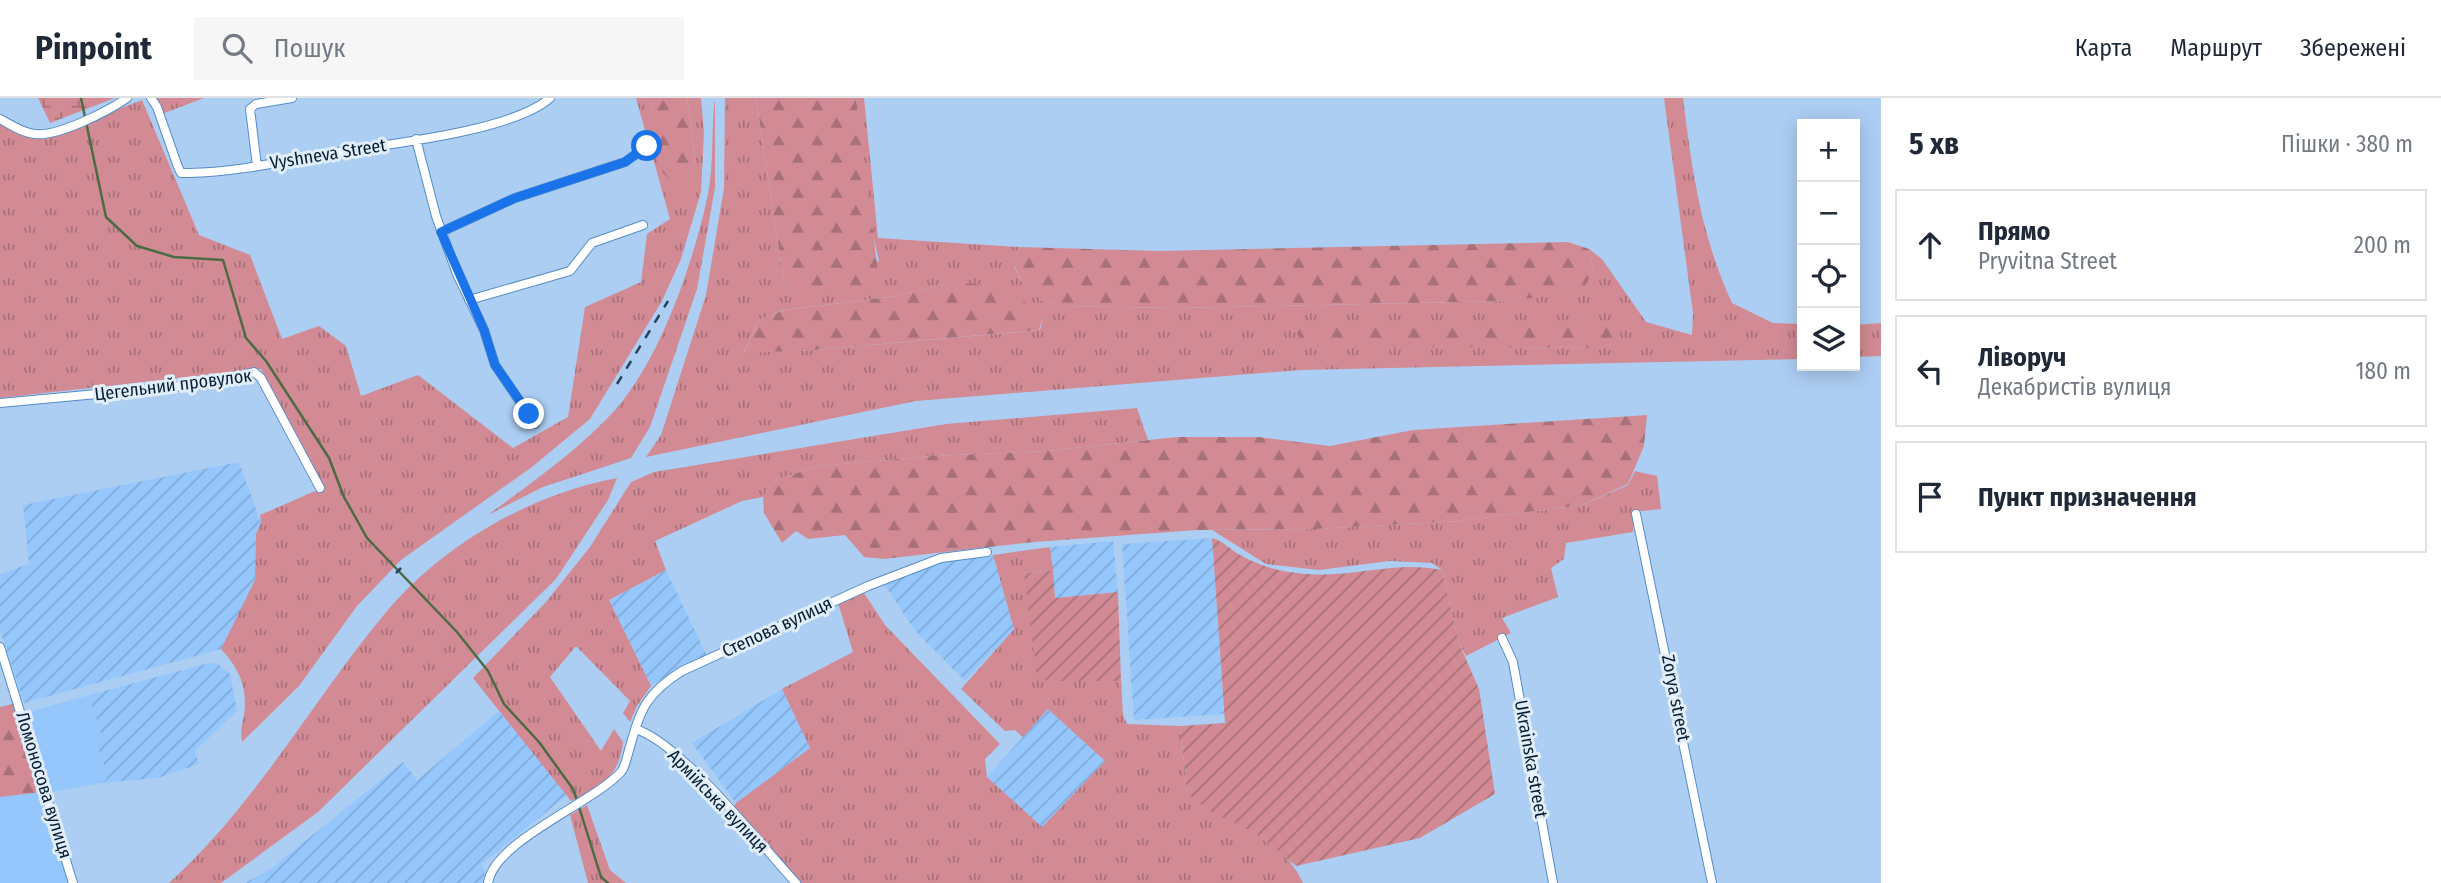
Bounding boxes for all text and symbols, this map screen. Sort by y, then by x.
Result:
search box [194,17,684,80]
text: Pinpoint [35,28,152,68]
icon: search [218,29,256,67]
text: Пошук [274,33,346,64]
text: Карта [2075,34,2132,62]
text: Маршрут [2170,34,2262,62]
text: Збережені [2300,34,2406,62]
map controls [1797,119,1860,371]
button: + [1797,119,1860,182]
text: 5 хв [1909,126,1959,162]
route start [631,130,662,161]
text: Пішки · 380 m [2281,130,2413,158]
street label: Vyshneva Street [268,134,388,174]
button: − [1797,182,1860,245]
text: Прямо [1978,216,2050,247]
icon: ahead [1911,226,1949,264]
text: 200 m [2354,231,2411,259]
button: locate [1797,245,1860,308]
text: Pryvitna Street [1978,247,2117,275]
button: layers [1797,308,1860,371]
text: Ліворуч [1978,342,2066,373]
icon: left [1911,352,1949,390]
text: 180 m [2355,357,2411,385]
street label: Цегельний провулок [93,364,253,406]
text: Декабристів вулиця [1978,373,2171,401]
route end [513,398,544,429]
icon: arrive [1911,478,1949,516]
text: Пункт призначення [1978,482,2197,513]
street label: Степова вулиця [718,592,836,662]
street label: Zorya street [1657,653,1695,743]
street label: Ukrainska street [1510,698,1552,820]
street label: Ломоносова вулиця [11,709,77,861]
street label: Армійська вулиця [663,745,773,857]

